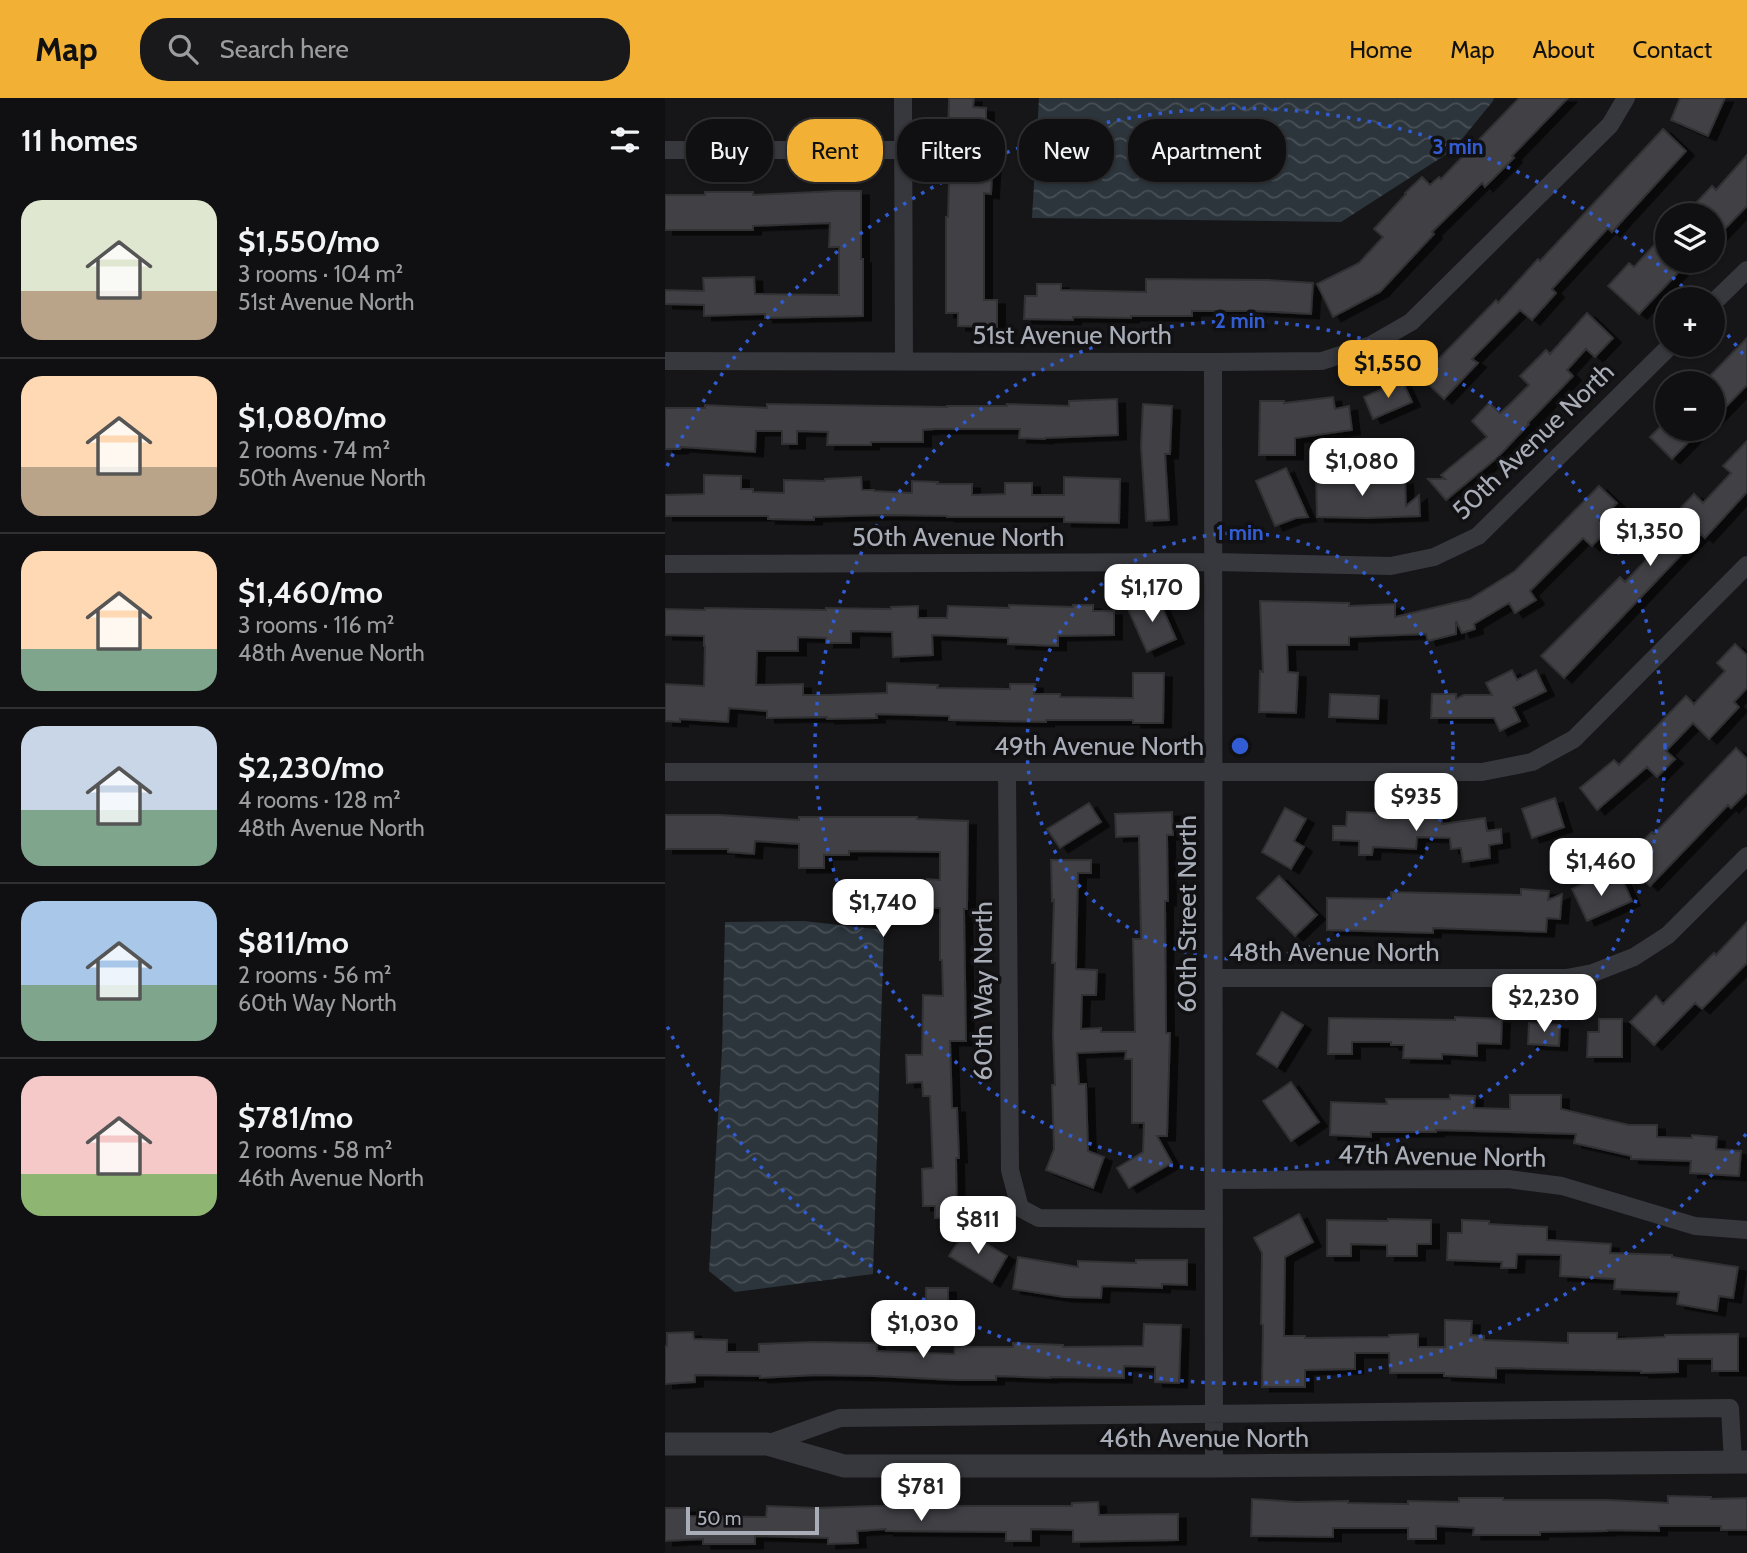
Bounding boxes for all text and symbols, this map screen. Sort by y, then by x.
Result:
search box [140,18,630,81]
text: Map [35,29,98,69]
icon: search [164,30,202,68]
text: Search here [220,33,349,65]
text: Home [1349,35,1412,64]
text: Map [1450,35,1495,64]
text: About [1533,35,1595,64]
text: Contact [1633,35,1712,64]
chip: Buy [686,119,773,182]
chip: Rent [787,119,883,182]
chip: Filters [897,119,1005,182]
chip: New [1019,119,1114,182]
chip: Apartment [1128,119,1286,182]
icon: filters [606,121,644,159]
text: 11 homes [21,122,138,159]
text: 3 min [1433,134,1483,159]
map controls [1655,203,1725,441]
button: layers [1655,203,1725,273]
text: $1,550/mo [238,223,380,260]
icon: home [77,228,161,312]
text: 3 rooms · 104 m² [238,260,403,288]
button: + [1655,287,1725,357]
text: 51st Avenue North [238,288,415,316]
text: 2 min [1215,308,1265,333]
street label: 51st Avenue North [972,319,1172,351]
pin: $1,550 [1331,341,1445,400]
text: $1,550 [1354,349,1422,377]
street label: 50th Avenue North [1445,356,1621,526]
button: − [1655,371,1725,441]
text: $1,080/mo [238,399,386,436]
icon: home [77,404,161,488]
text: 2 rooms · 74 m² [238,436,390,464]
pin: $1,080 [1305,438,1419,498]
text: $1,080 [1325,447,1399,475]
text: 50th Avenue North [238,464,426,492]
pin: $1,350 [1593,508,1707,568]
text: $1,350 [1616,517,1684,545]
text: 1 min [1216,520,1264,545]
street label: 50th Avenue North [852,521,1064,553]
pin: $1,170 [1095,564,1209,624]
text: $1,170 [1121,573,1184,601]
text: $1,460/mo [238,574,383,611]
icon: home [77,579,161,663]
text: 3 rooms · 116 m² [238,611,394,639]
text: 48th Avenue North [238,639,425,667]
street label: 49th Avenue North [994,730,1204,762]
centre of rings [1228,734,1252,758]
text: $2,230/mo [238,749,384,786]
icon: home [77,754,161,838]
pin: $935 [1375,774,1457,833]
text: $935 [1390,782,1442,810]
text: 4 rooms · 128 m² [238,786,401,814]
text: 48th Avenue North [238,814,425,842]
street label: 60th Street North [1171,815,1203,1013]
pin: $1,460 [1544,838,1658,898]
text: $1,460 [1566,847,1636,875]
pin: $1,740 [826,880,940,939]
text: $1,740 [849,888,917,916]
street label: 60th Way North [967,901,999,1081]
text: $811/mo [238,924,349,961]
icon: home [77,929,161,1013]
street label: 48th Avenue North [1228,936,1440,968]
text: 2 rooms · 56 m² [238,961,392,989]
pin: $2,230 [1487,974,1601,1034]
text: $2,230 [1508,983,1580,1011]
text: 60th Way North [238,989,397,1017]
text: $781/mo [238,1099,353,1136]
icon: home [77,1104,161,1188]
text: 2 rooms · 58 m² [238,1136,392,1164]
street label: 47th Avenue North [1338,1138,1546,1174]
text: 46th Avenue North [238,1164,424,1192]
pin: $811 [937,1196,1019,1256]
text: $811 [956,1205,1000,1233]
pin: $1,030 [866,1300,980,1360]
text: $1,030 [887,1309,959,1337]
street label: 46th Avenue North [1099,1422,1309,1454]
pin: $781 [880,1464,962,1523]
text: $781 [897,1472,945,1500]
scale bar [686,1504,819,1536]
text: 50 m [697,1507,741,1530]

